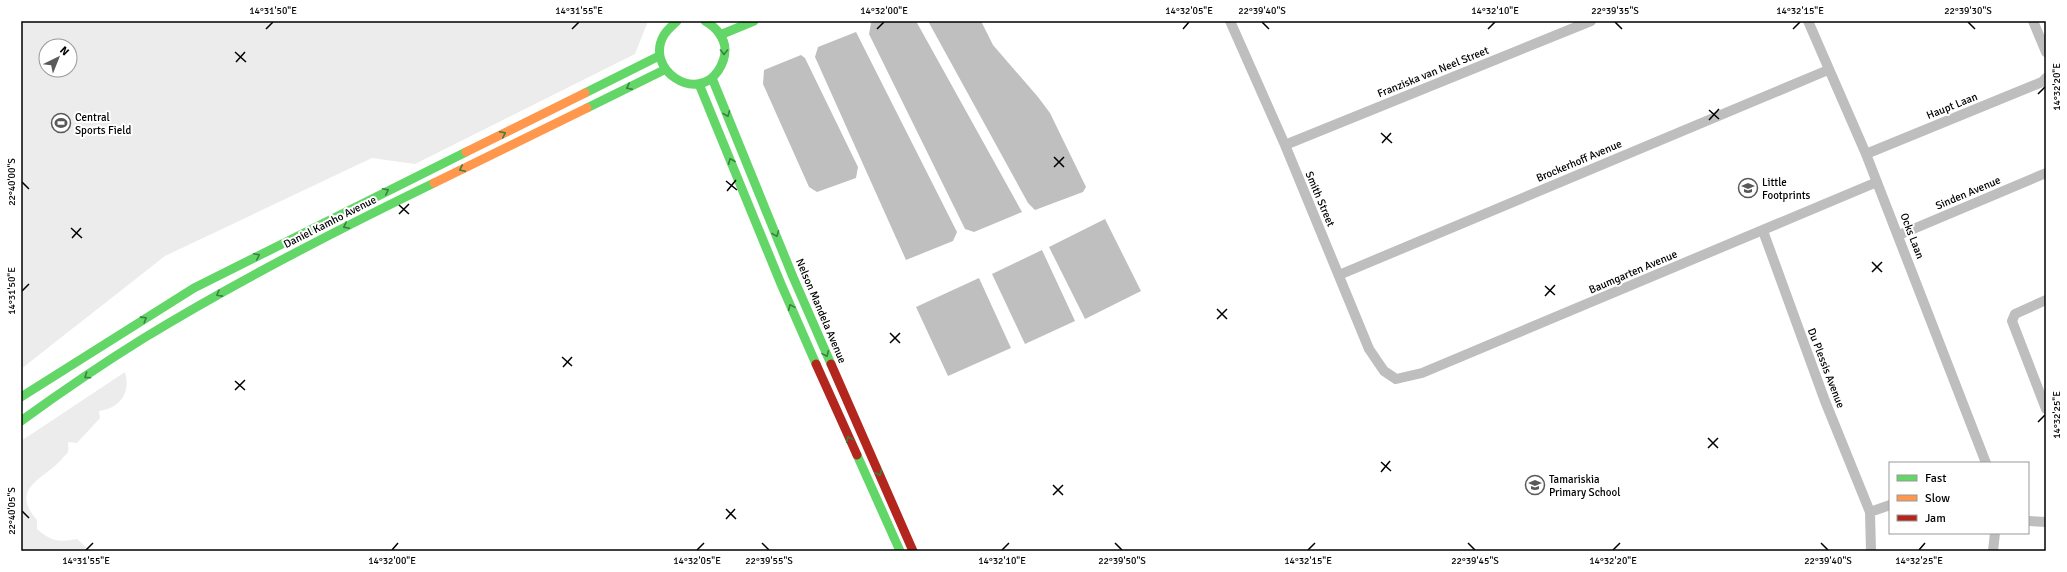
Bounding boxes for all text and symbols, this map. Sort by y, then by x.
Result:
text: 14°31'50"E [249,5,297,17]
text: 14°31'55"E [555,5,603,17]
text: 14°32'00"E [860,5,908,17]
text: 14°32'05"E [1165,5,1213,17]
text: 22°39'40"S [1238,5,1286,17]
text: 14°32'10"E [1471,5,1519,17]
text: 22°39'35"S [1591,5,1639,17]
text: 14°32'15"E [1776,5,1824,17]
text: 22°39'30"S [1944,5,1992,17]
north arrow [38,38,78,78]
text: N [57,44,72,58]
street label: Franziska van Neel Street [1375,44,1491,100]
one-way arrow [720,49,728,55]
text: 14°32'20"E [2051,63,2063,111]
one-way arrow [626,82,634,90]
street label: Haupt Laan [1925,90,1979,122]
one-way arrow [722,109,730,117]
place label: Central Sports Field [75,111,131,137]
sports icon: Central Sports Field [50,112,72,134]
one-way arrow [499,131,506,139]
street label: Brockerhoff Avenue [1534,137,1624,185]
text: 22°40'00"S [6,158,18,206]
one-way arrow [727,158,735,165]
one-way arrow [459,164,466,172]
street label: Smith Street [1303,169,1338,229]
street label: Sinden Avenue [1934,173,2002,213]
place label: Little Footprints [1762,176,1811,202]
school or university icon: Little Footprints [1737,177,1759,199]
one-way arrow [382,188,389,196]
street label: Daniel Kamho Avenue [282,193,378,251]
street label: Ocks Laan [1897,211,1927,261]
one-way arrow [342,222,350,229]
one-way arrow [771,231,779,238]
street label: Baumgarten Avenue [1587,248,1679,296]
one-way arrow [253,253,260,260]
street label: Nelson Mandela Avenue [793,257,849,365]
text: 14°31'50"E [6,267,18,315]
one-way arrow [216,290,223,297]
one-way arrow [788,304,796,311]
one-way arrow [140,316,147,324]
street label: Du Plessis Avenue [1805,326,1847,410]
one-way arrow [822,350,830,357]
one-way arrow [84,371,91,379]
text: 14°32'25"E [2051,391,2063,439]
one-way arrow [846,435,854,443]
legend [1889,462,2029,534]
one-way arrow [874,469,882,476]
text: Fast [1925,471,1946,486]
place label: Tamariskia Primary School [1549,473,1620,499]
school or university icon: Tamariskia Primary School [1524,474,1546,496]
text: 22°40'05"S [6,487,18,535]
text: Slow [1925,491,1950,506]
text: Jam [1925,511,1946,526]
text: 14°31'55"E [62,555,110,567]
text: 14°32'00"E [368,555,416,567]
text: 14°32'05"E [673,555,721,567]
text: 22°39'55"S [745,555,793,567]
text: 14°32'10"E [978,555,1026,567]
text: 22°39'50"S [1098,555,1146,567]
text: 14°32'15"E [1284,555,1332,567]
text: 22°39'45"S [1451,555,1499,567]
text: 14°32'20"E [1589,555,1637,567]
text: 22°39'40"S [1804,555,1852,567]
text: 14°32'25"E [1895,555,1943,567]

